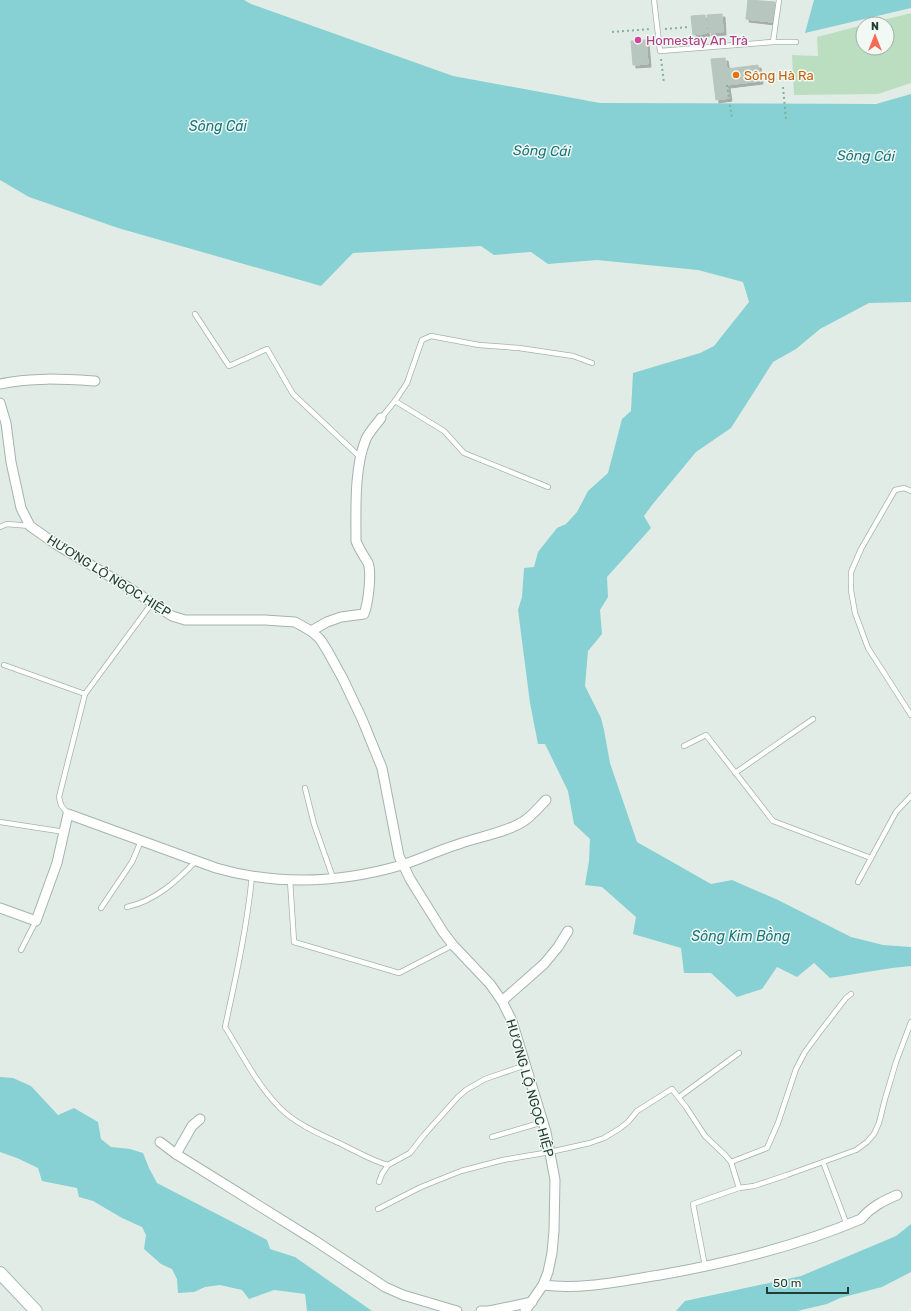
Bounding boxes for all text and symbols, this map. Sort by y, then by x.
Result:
north arrow [855,16,895,56]
text: N [871,20,879,33]
place label: Homestay An Trà [646,33,748,48]
marker: Homestay An Trà [633,35,643,45]
place label: Sông Hà Ra [744,68,814,84]
marker: Sông Hà Ra [731,70,741,80]
water label: Sông Cái [189,118,248,135]
water label: Sông Cái [513,142,572,160]
water label: Sông Cái [837,147,896,165]
street label: HƯƠNG LỘ NGỌC HIỆP [44,532,174,620]
water label: Sông Kim Bồng [692,927,790,945]
street label: HƯƠNG LỘ NGỌC HIỆP [503,1017,557,1159]
scale bar [767,1269,848,1295]
text: 50 m [773,1276,801,1290]

